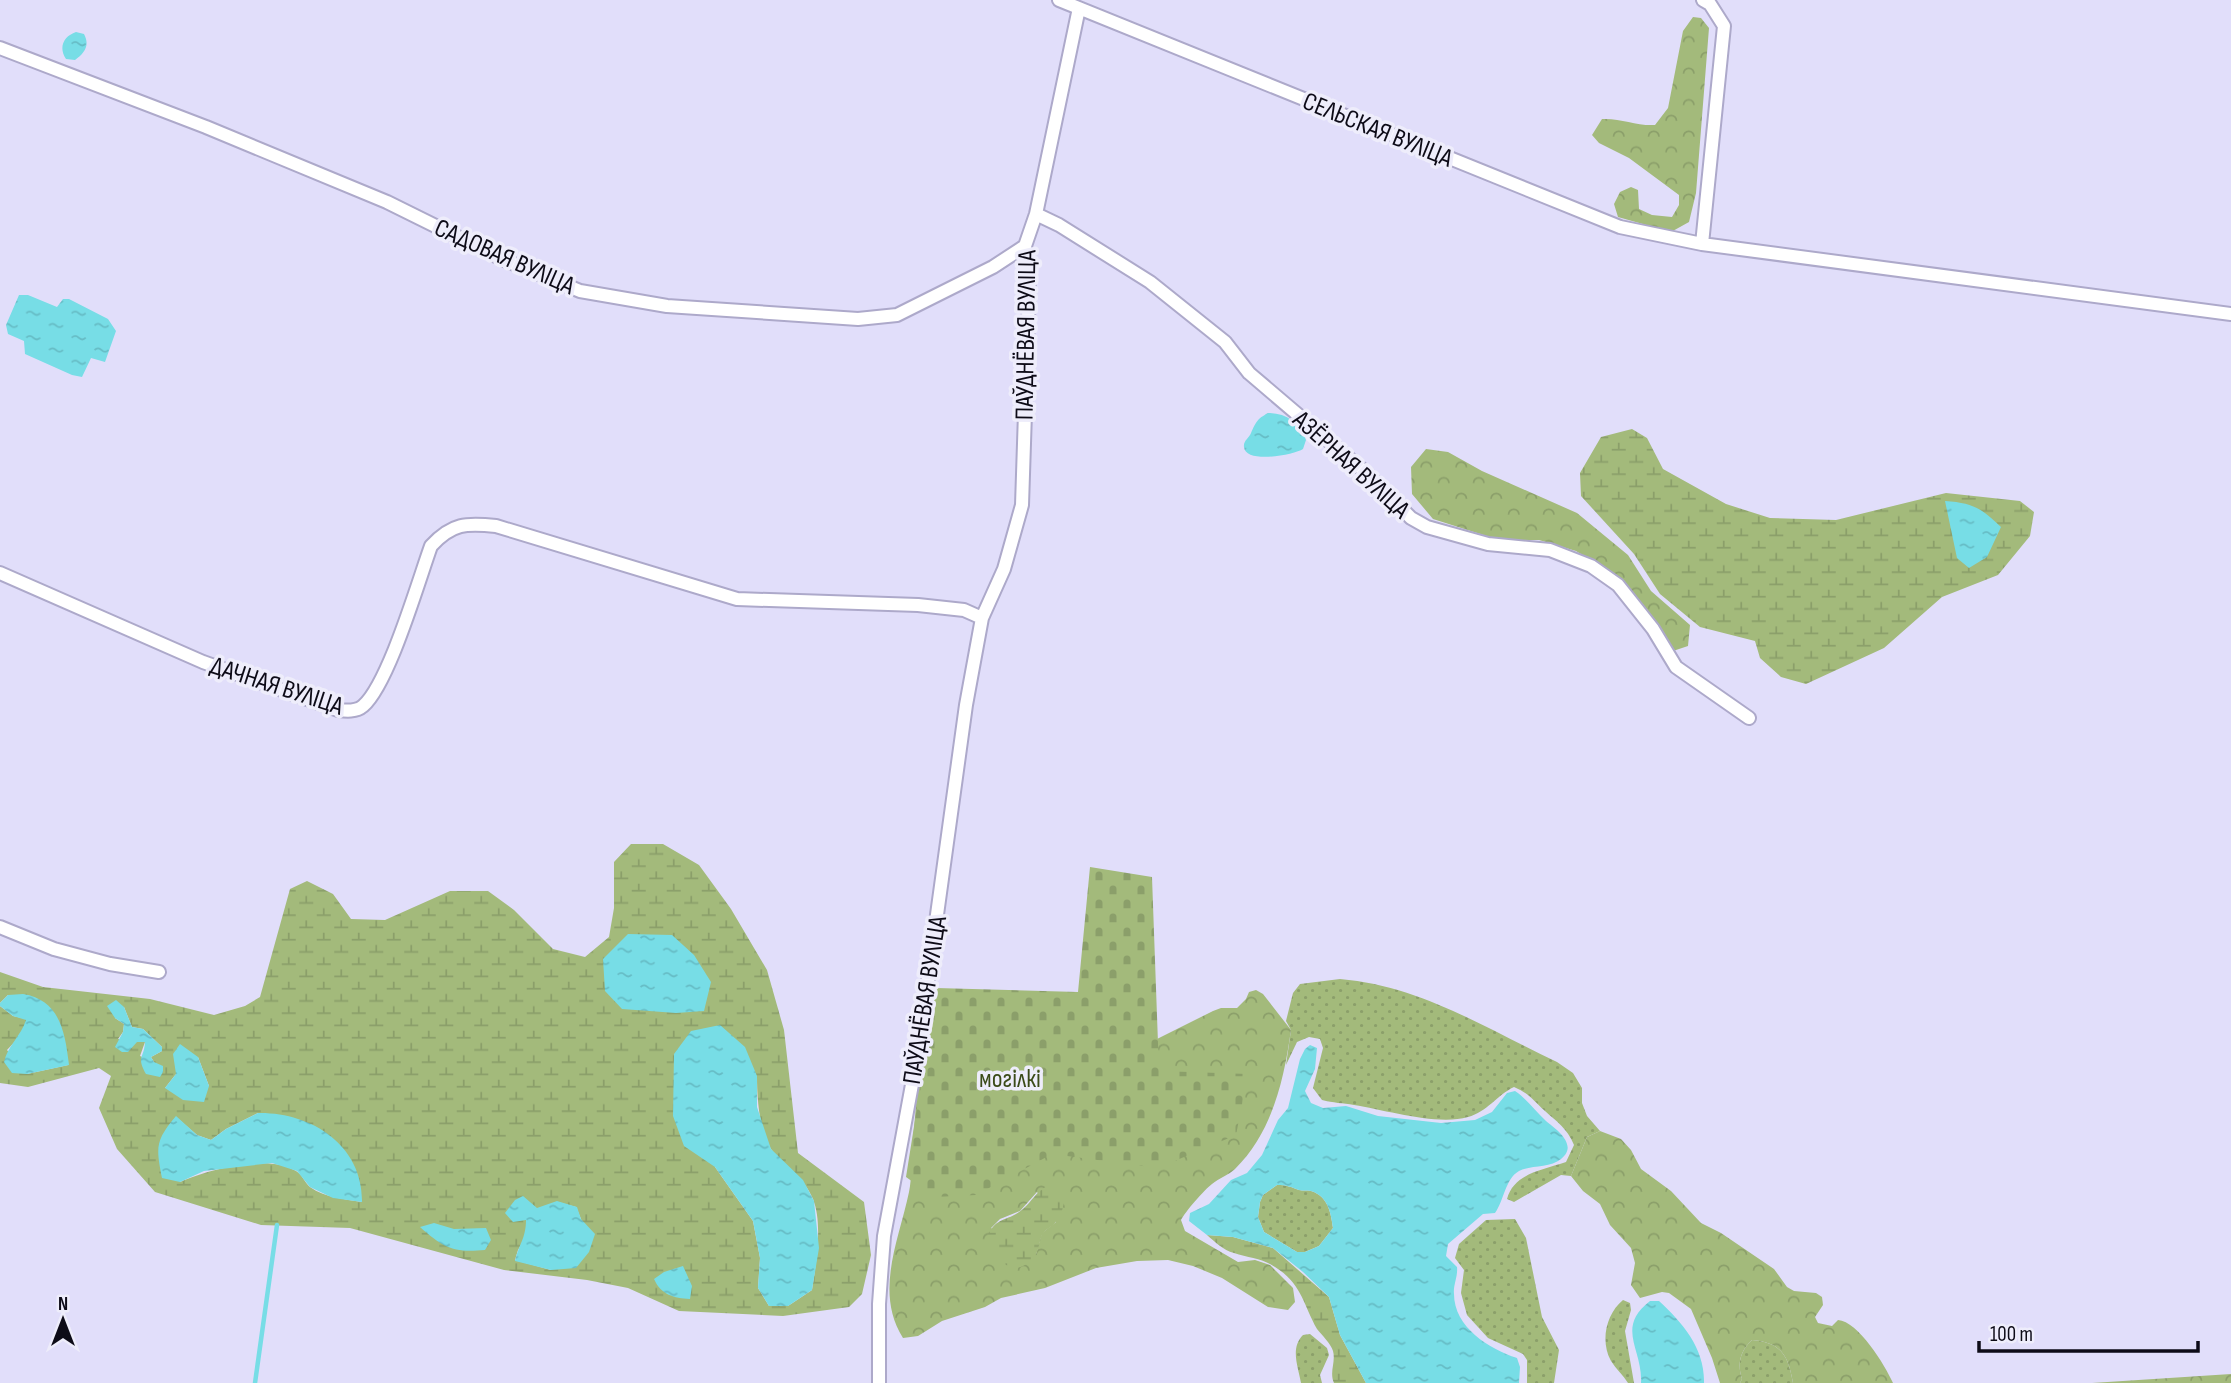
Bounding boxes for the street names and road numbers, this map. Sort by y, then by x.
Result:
street label: СЕЛЬСКАЯ ВУЛІЦА [1298,86,1458,175]
street label: САДОВАЯ ВУЛІЦА [430,213,580,302]
street label: ПАЎДНЁВАЯ ВУЛІЦА [1010,249,1043,420]
street label: АЗЁРНАЯ ВУЛІЦА [1285,404,1416,526]
street label: ДАЧНАЯ ВУЛІЦА [206,650,348,723]
street label: ПАЎДНЁВАЯ ВУЛІЦА [897,913,954,1087]

